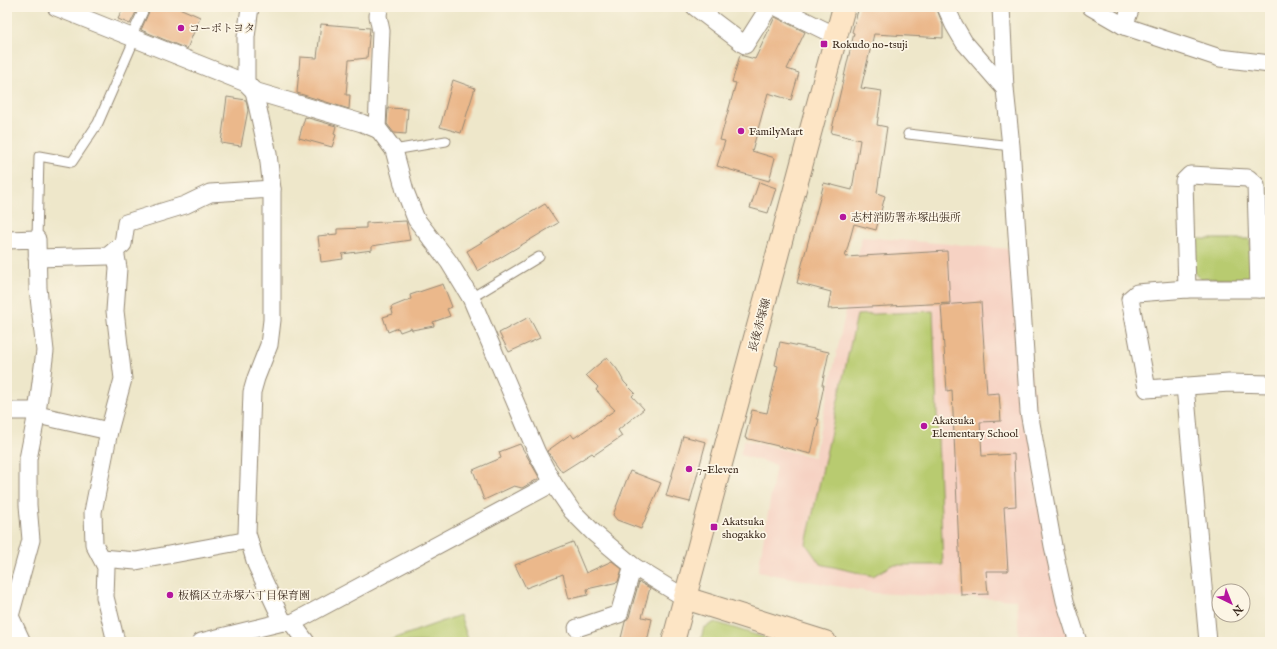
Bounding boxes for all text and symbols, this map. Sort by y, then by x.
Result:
place label: コーポトヨタ [189,22,255,36]
marker: コーポトヨタ [176,23,186,33]
place label: Rokudo no-tsuji [832,38,908,52]
marker: Rokudo no-tsuji [819,39,829,49]
place label: FamilyMart [749,125,803,139]
marker: FamilyMart [736,126,746,136]
place label: 志村消防署赤塚出張所 [851,211,961,225]
marker: 志村消防署赤塚出張所 [838,212,848,222]
street label: 長後赤塚線 [746,297,774,354]
place label: Akatsuka Elementary School [931,414,1018,441]
marker: Akatsuka Elementary School [919,421,929,431]
place label: 7-Eleven [697,463,739,477]
marker: 7-Eleven [684,464,694,474]
place label: Akatsuka shogakko [721,515,766,542]
marker: Akatsuka shogakko [709,522,719,532]
north arrow [1211,583,1251,623]
place label: 板橋区立赤塚六丁目保育園 [178,589,310,603]
marker: 板橋区立赤塚六丁目保育園 [165,590,175,600]
text: N [1229,601,1246,618]

